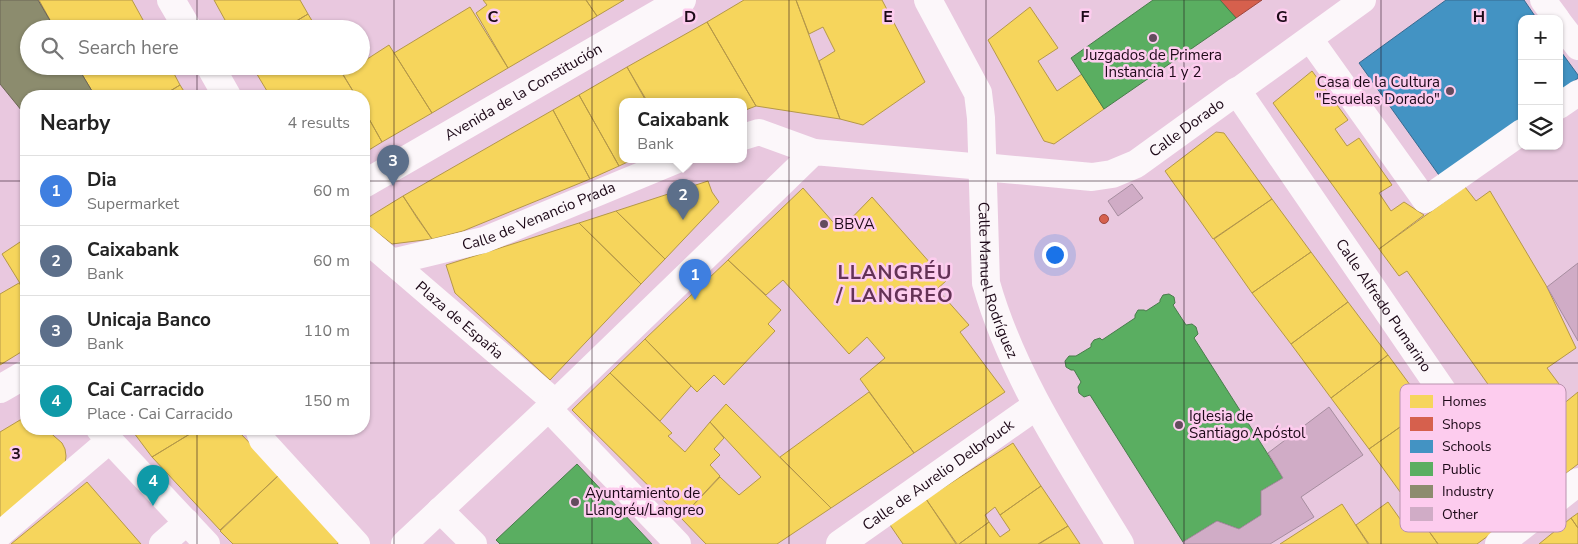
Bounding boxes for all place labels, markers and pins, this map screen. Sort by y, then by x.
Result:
marker: Juzgados de Primera Instancia 1 y 2 [1147,32,1159,44]
place label: Juzgados de Primera Instancia 1 y 2 [1083,45,1222,82]
place label: Casa de la Cultura "Escuelas Dorado" [1316,72,1440,109]
marker: Casa de la Cultura "Escuelas Dorado" [1444,85,1456,97]
pin: 3 [377,145,409,186]
pin: 2 [667,179,699,220]
place label: BBVA [834,214,875,234]
marker: BBVA [818,218,830,230]
pin: 1 [679,259,711,300]
place label: Iglesia de Santiago Apóstol [1189,406,1306,443]
marker: Iglesia de Santiago Apóstol [1173,419,1185,431]
pin: 4 [137,465,169,506]
place label: Ayuntamiento de Llangréu/Langreo [585,483,704,520]
marker: Ayuntamiento de Llangréu/Langreo [569,496,581,508]

